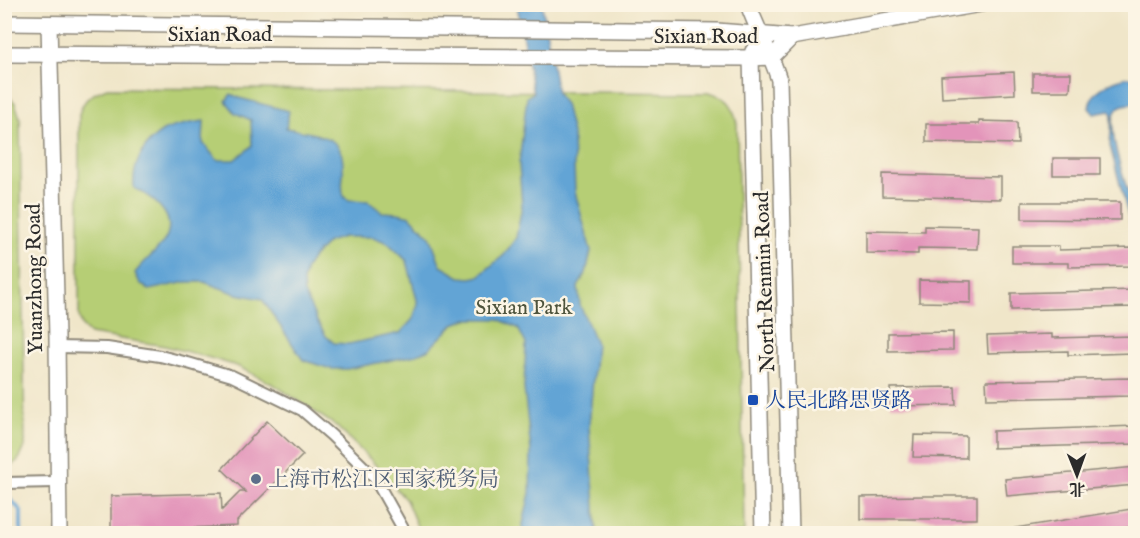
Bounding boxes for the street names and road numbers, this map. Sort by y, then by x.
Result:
street label: Sixian Road [168,22,273,49]
street label: Sixian Road [654,24,759,51]
street label: North Renmin Road [749,190,782,373]
street label: Yuanzhong Road [21,202,50,355]

